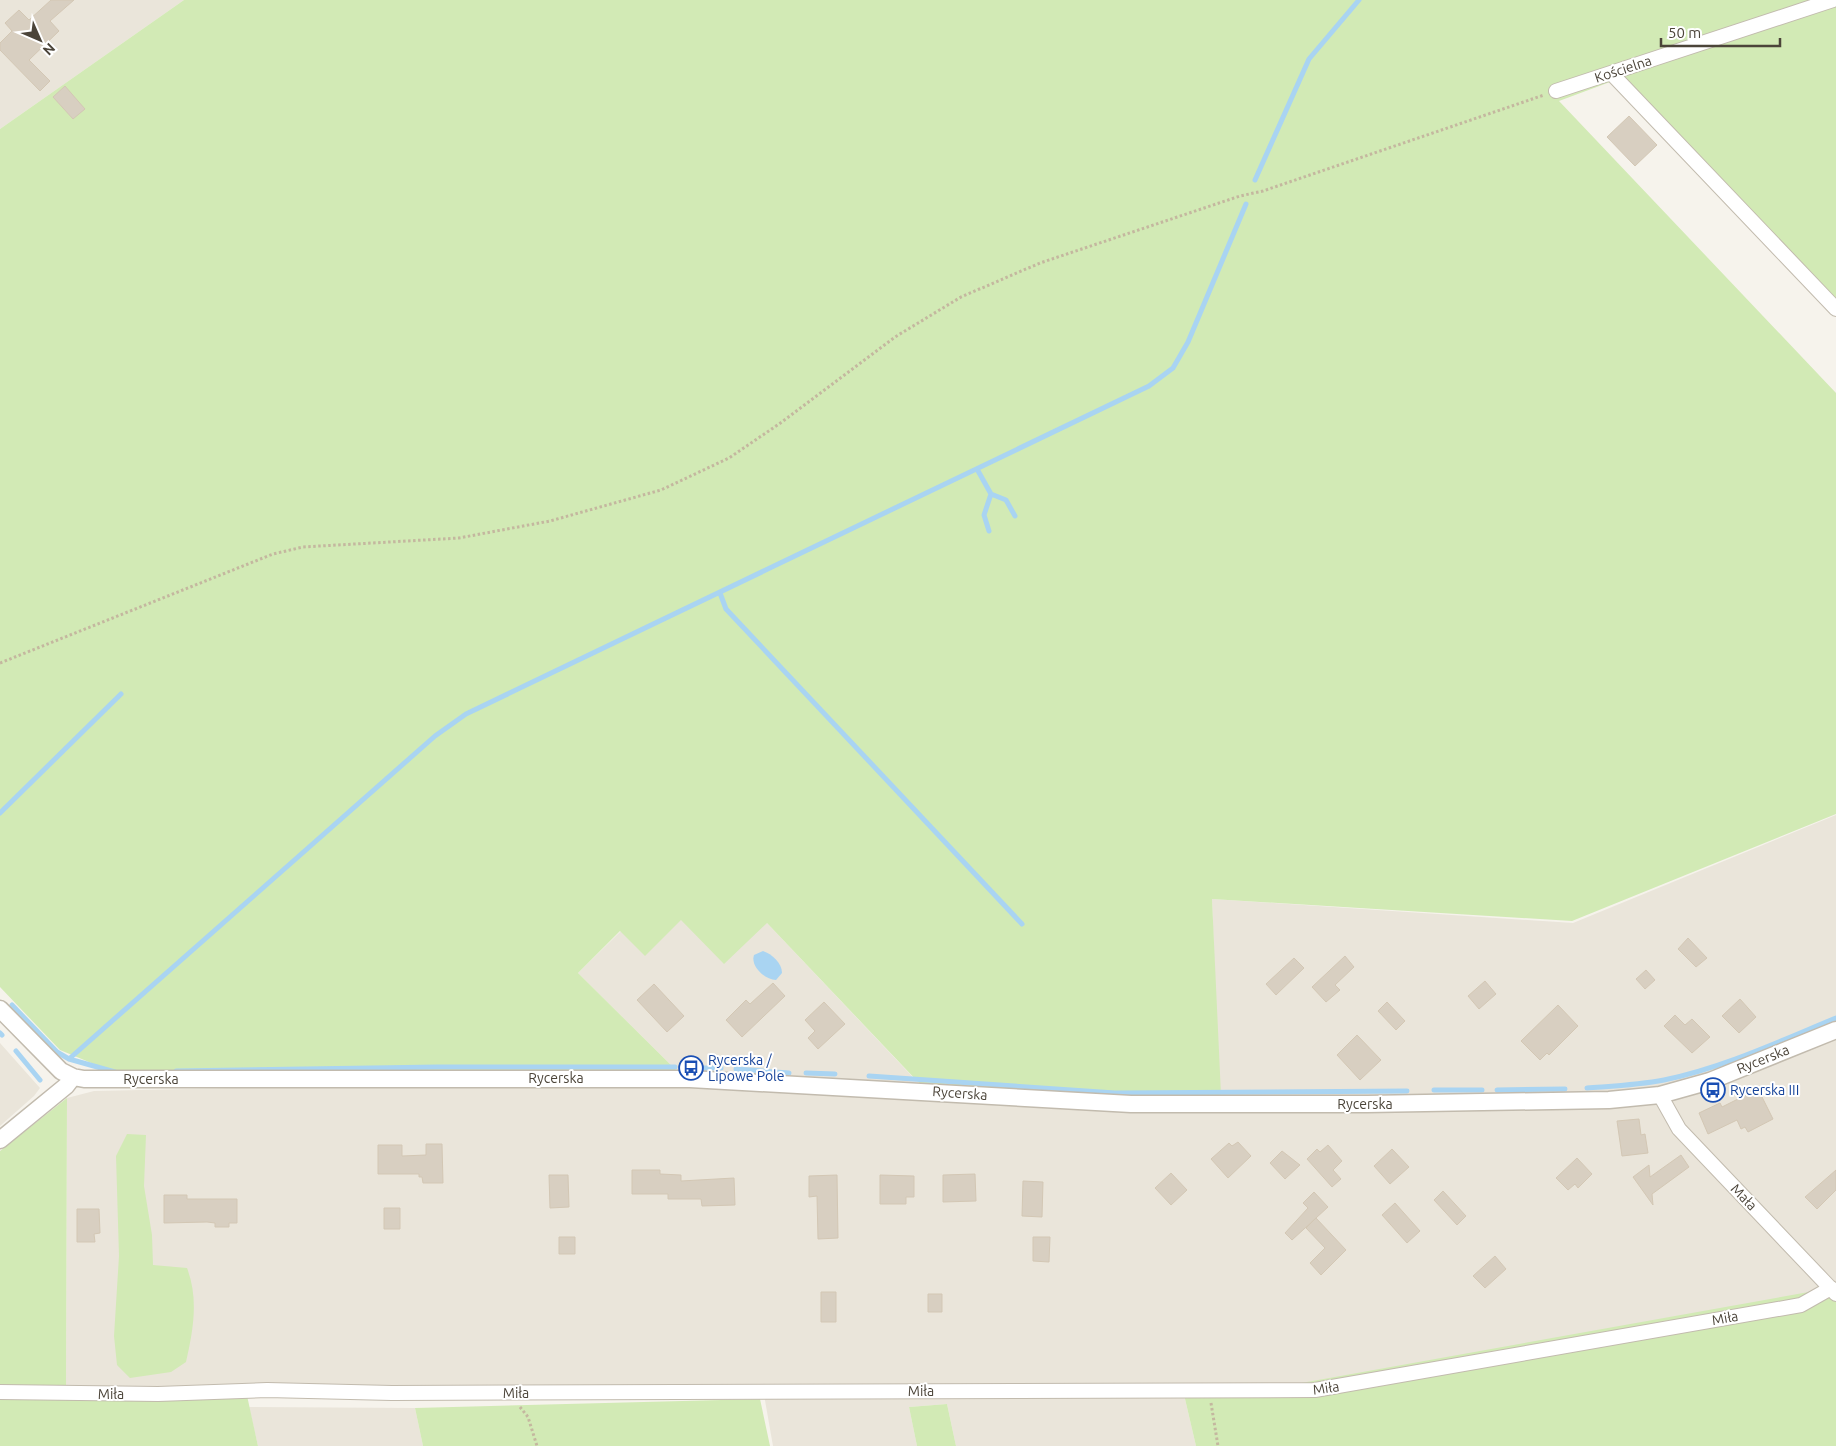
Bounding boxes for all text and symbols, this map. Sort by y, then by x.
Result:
north arrow [15,15,65,65]
scale bar [1661,15,1780,47]
text: 50 m [1668,24,1701,41]
text: N [40,40,59,59]
street label: Kościelna [1592,52,1654,86]
street label: Rycerska [1734,1041,1792,1077]
place label: Rycerska / Lipowe Pole [708,1052,784,1084]
bus stop icon: Rycerska / Lipowe Pole [678,1055,704,1081]
street label: Rycerska [528,1070,584,1086]
street label: Rycerska [123,1071,179,1087]
bus stop icon: Rycerska III [1700,1077,1726,1103]
place label: Rycerska III [1730,1082,1799,1098]
street label: Rycerska [932,1083,988,1103]
street label: Rycerska [1337,1096,1393,1112]
street label: Mała [1728,1181,1760,1213]
street label: Miła [1711,1308,1739,1328]
street label: Miła [1312,1378,1340,1398]
street label: Miła [908,1383,934,1399]
street label: Miła [503,1385,529,1401]
street label: Miła [98,1386,124,1402]

